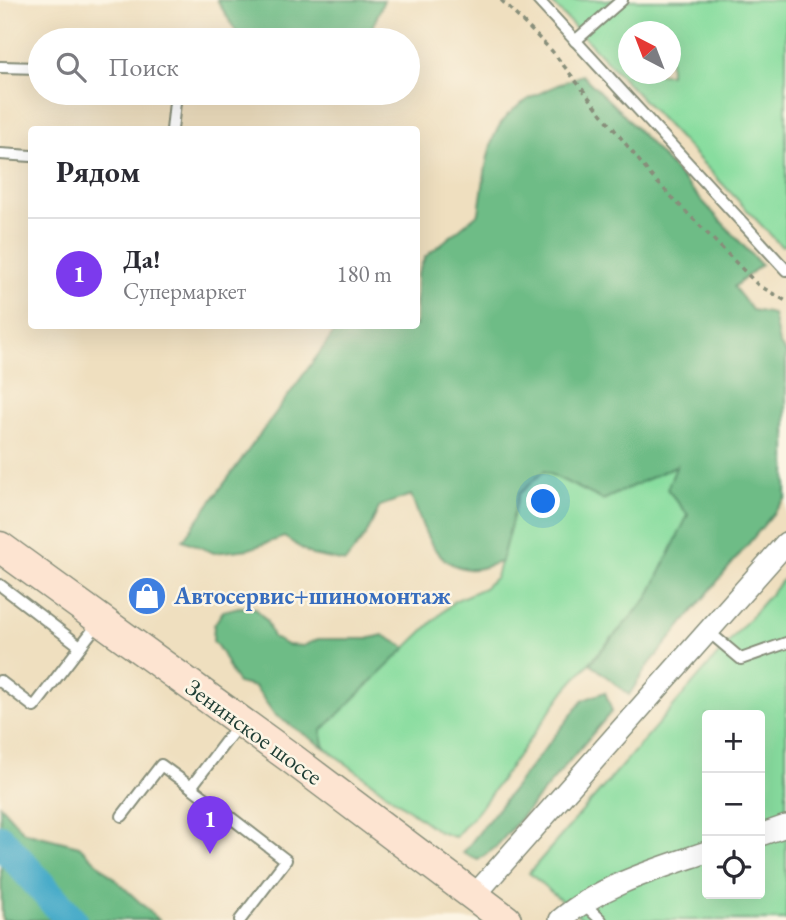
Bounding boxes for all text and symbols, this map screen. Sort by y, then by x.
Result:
north arrow [618,21,681,84]
search box [28,28,420,105]
icon: search [52,48,90,86]
text: Поиск [108,50,179,84]
text: Рядом [56,152,140,191]
text: Да! [123,242,161,276]
text: 1 [73,259,85,289]
text: 180 m [336,259,392,289]
text: Супермаркет [123,276,246,306]
your location [526,484,560,518]
shop icon: Автосервис+шиномонтаж [126,575,168,617]
place label: Автосервис+шиномонтаж [173,580,452,611]
street label: Зенинское шоссе [180,671,329,792]
map controls [702,710,765,899]
button: + [702,710,765,773]
button: − [702,773,765,836]
pin: 1 [187,796,233,854]
button: locate [702,836,765,899]

